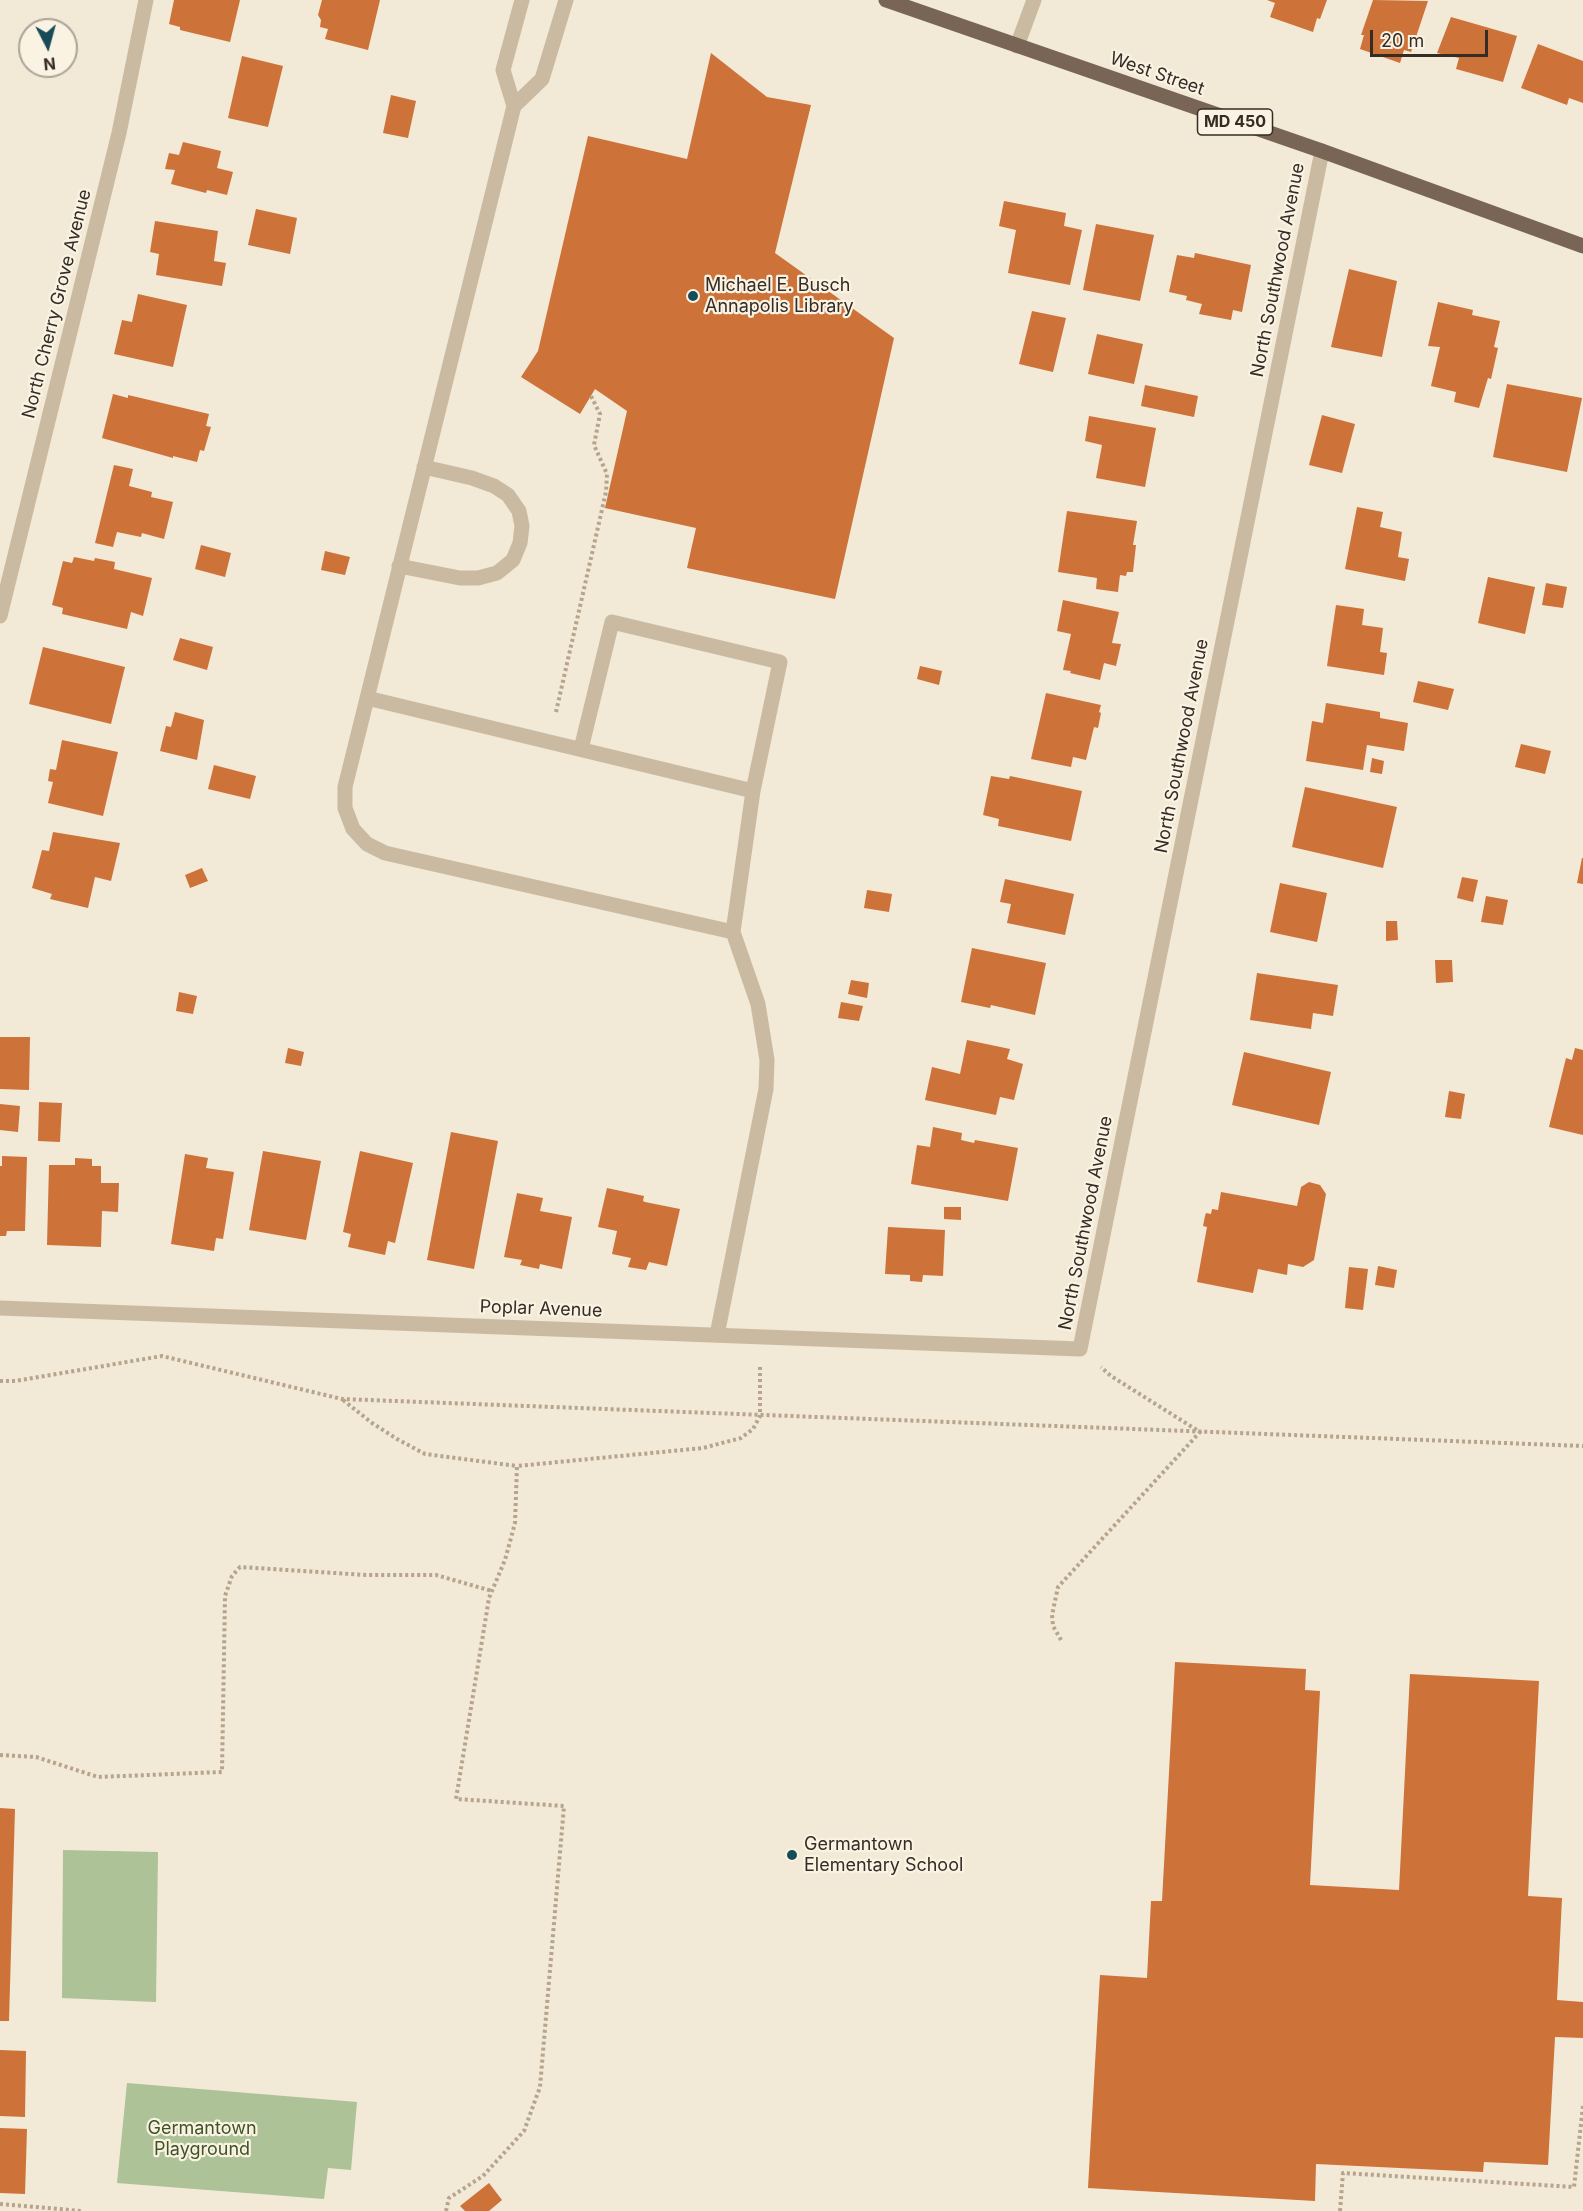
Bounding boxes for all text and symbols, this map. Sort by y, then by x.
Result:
north arrow [18,18,78,78]
scale bar [1373,18,1492,56]
text: 20 m [1381,30,1424,51]
street label: West Street [1107,48,1207,100]
text: N [43,53,57,74]
road number: MD 450 [1198,109,1272,135]
street label: North Southwood Avenue [1247,161,1309,379]
street label: North Cherry Grove Avenue [18,187,96,421]
place label: Michael E. Busch Annapolis Library [705,275,854,318]
marker: Michael E. Busch Annapolis Library [686,289,700,303]
street label: North Southwood Avenue [1151,637,1213,855]
street label: North Southwood Avenue [1055,1114,1117,1332]
street label: Poplar Avenue [479,1296,603,1322]
place label: Germantown Elementary School [804,1834,963,1876]
marker: Germantown Elementary School [785,1848,799,1862]
park label: Germantown Playground [147,2118,257,2160]

